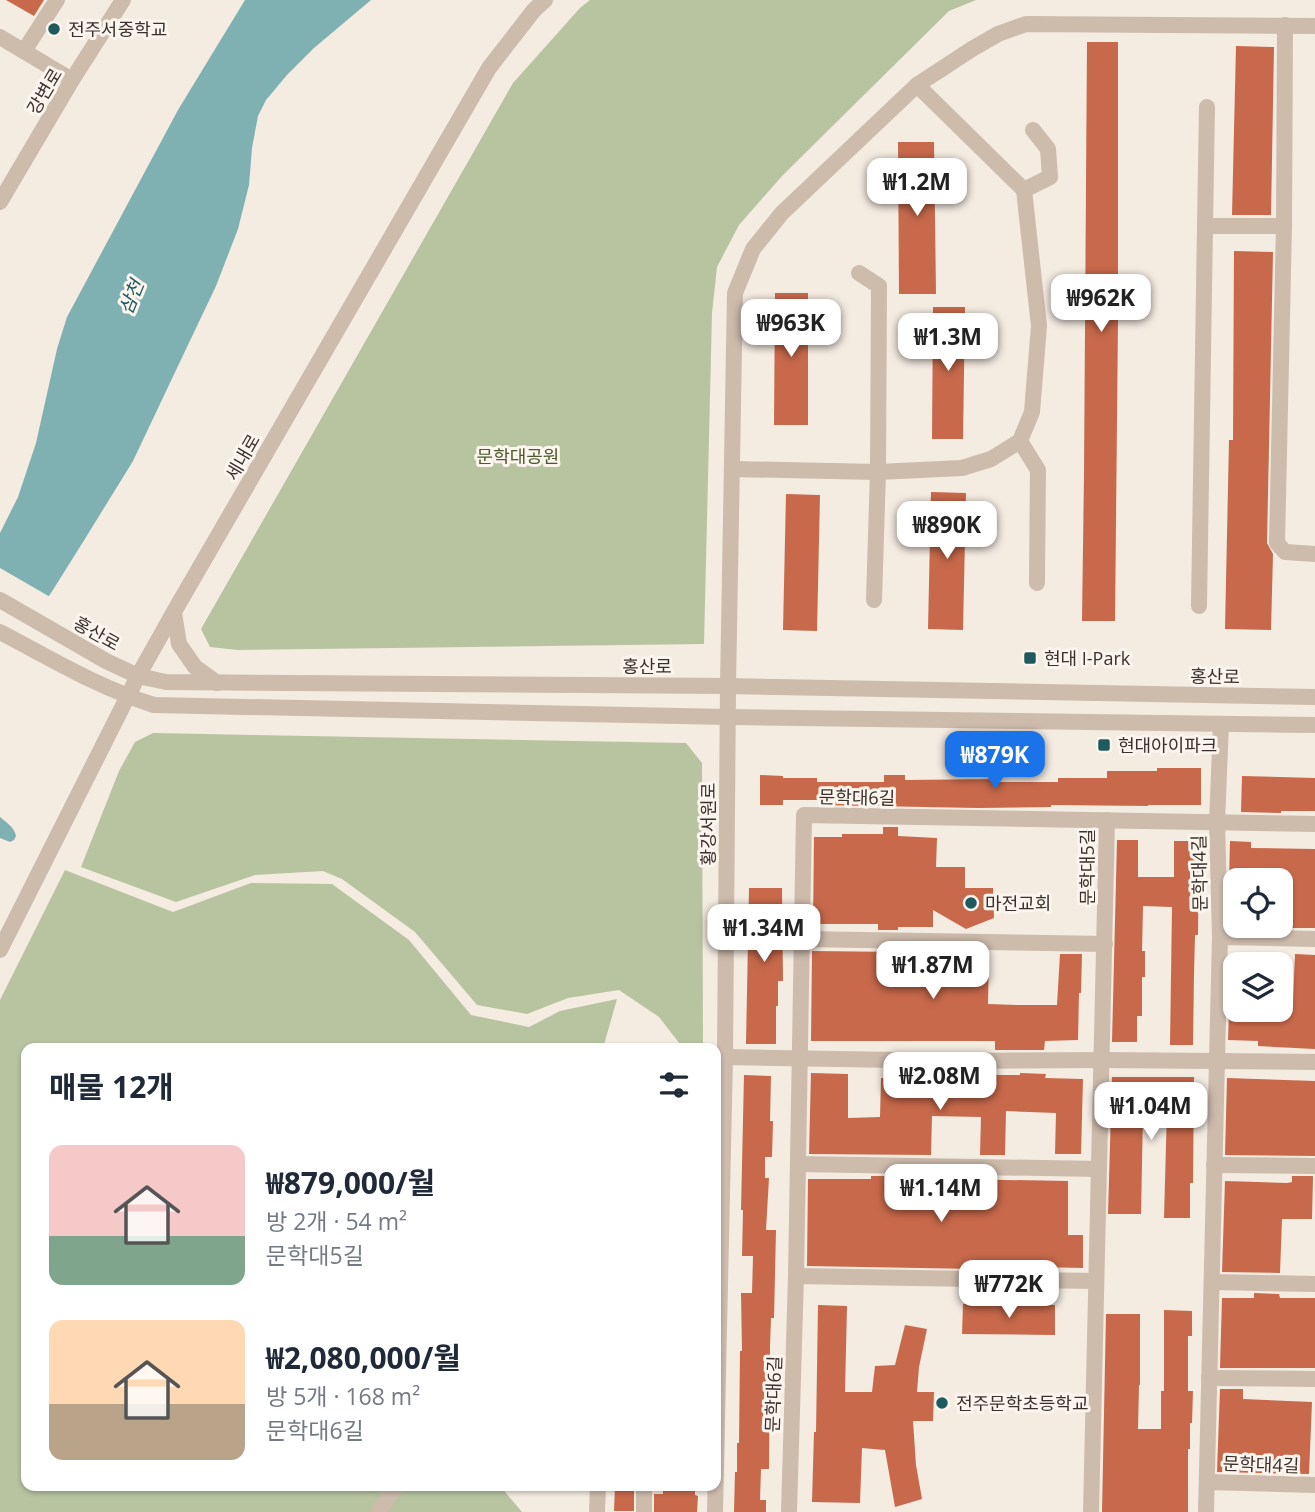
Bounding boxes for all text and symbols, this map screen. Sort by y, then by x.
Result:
place label: 전주서중학교 [68,17,167,41]
marker: 전주서중학교 [46,21,62,37]
street label: 강변로 [21,64,67,118]
pin: ₩1.2M [868,158,966,218]
text: ₩1.2M [883,165,951,197]
pin: ₩962K [1052,274,1150,334]
water label: 삼천 [112,275,150,318]
text: ₩962K [1067,281,1135,313]
pin: ₩963K [742,300,840,359]
text: ₩963K [757,306,825,338]
pin: ₩1.3M [899,314,997,373]
text: ₩1.3M [914,320,982,352]
street label: 세내로 [219,429,265,485]
park label: 문학대공원 [477,444,559,468]
pin: ₩890K [898,502,996,561]
text: ₩890K [913,508,981,540]
street label: 홍산로 [69,610,125,656]
place label: 현대 I-Park [1044,646,1131,670]
marker: 현대 I-Park [1022,650,1038,666]
street label: 홍산로 [622,654,672,678]
street label: 홍산로 [1190,664,1240,688]
pin: ₩879K [946,732,1044,791]
place label: 현대아이파크 [1118,733,1217,757]
marker: 현대아이파크 [1096,737,1112,753]
text: ₩879K [961,738,1029,770]
street label: 황강서원로 [696,783,720,865]
street label: 문학대6길 [819,784,895,810]
street label: 문학대5길 [1075,829,1099,905]
street label: 문학대4길 [1186,835,1212,911]
map controls [1223,868,1293,1022]
button: locate [1223,868,1293,938]
place label: 마전교회 [985,891,1051,915]
marker: 마전교회 [963,895,979,911]
pin: ₩1.34M [707,904,821,964]
text: ₩1.34M [723,911,805,943]
pin: ₩1.87M [876,942,990,1001]
text: ₩1.87M [892,948,974,980]
button: layers [1223,952,1293,1022]
pin: ₩2.08M [883,1052,997,1112]
text: ₩2.08M [899,1059,981,1091]
text: 매물 12개 [49,1066,174,1107]
icon: filters [655,1066,693,1104]
pin: ₩1.04M [1094,1082,1208,1142]
text: ₩1.04M [1110,1089,1192,1121]
text: ₩879,000/월 [266,1162,435,1203]
pin: ₩1.14M [884,1164,998,1224]
text: ₩1.14M [900,1171,982,1203]
icon: home [105,1173,189,1257]
text: 방 2개 · 54 m² [266,1205,407,1237]
text: 문학대5길 [266,1239,364,1271]
pin: ₩772K [960,1260,1058,1320]
text: ₩772K [975,1267,1043,1299]
text: ₩2,080,000/월 [266,1337,461,1378]
icon: home [105,1348,189,1432]
street label: 문학대6길 [760,1355,786,1433]
text: 방 5개 · 168 m² [266,1380,420,1412]
place label: 전주문학초등학교 [956,1391,1088,1415]
marker: 전주문학초등학교 [934,1395,950,1411]
text: 문학대6길 [266,1414,364,1446]
street label: 문학대4길 [1222,1451,1300,1477]

